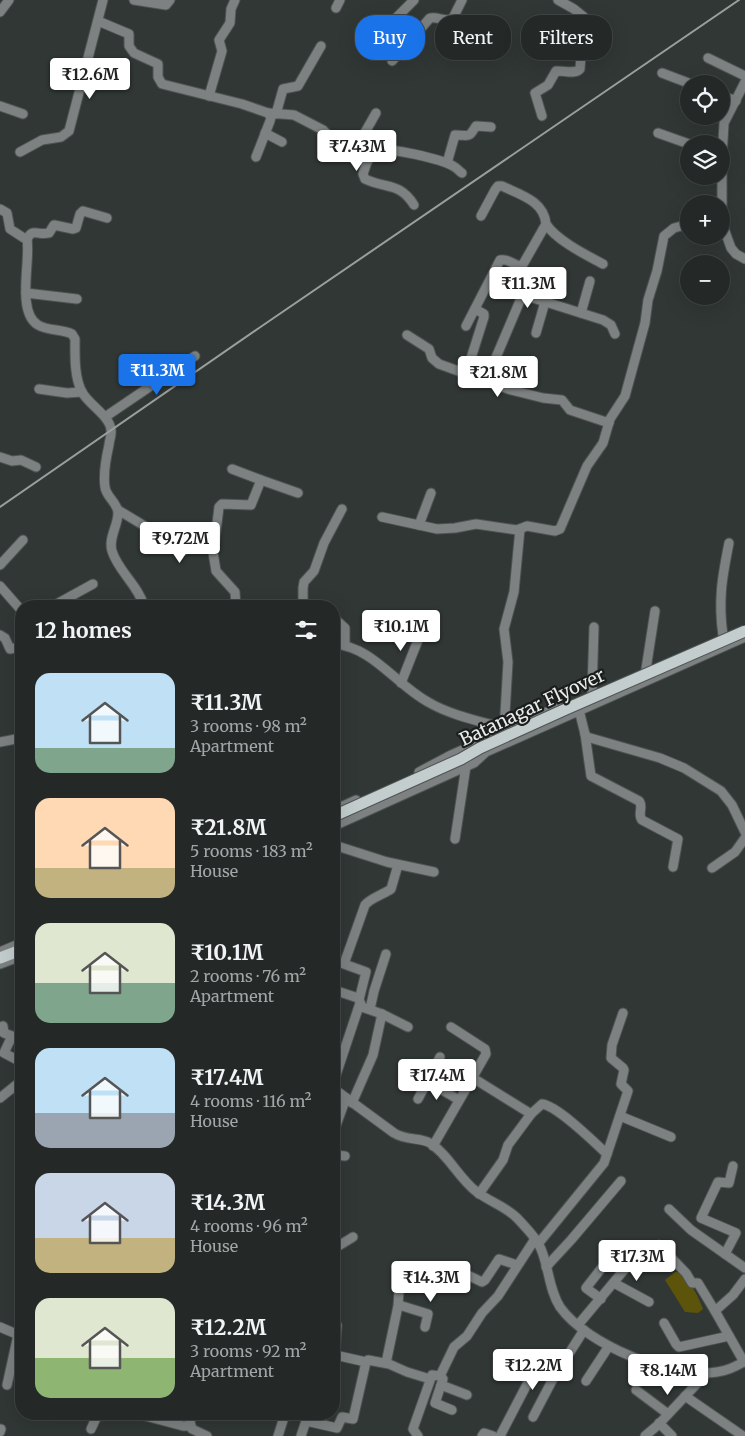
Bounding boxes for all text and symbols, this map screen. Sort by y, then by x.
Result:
chip: Buy [355,15,425,60]
chip: Rent [435,15,511,60]
chip: Filters [521,15,612,60]
pin: ₹12.6M [49,58,131,100]
text: ₹12.6M [61,64,119,84]
map controls [680,75,730,305]
button: locate [680,75,730,125]
pin: ₹7.43M [316,130,398,172]
button: layers [680,135,730,185]
text: ₹7.43M [328,136,386,156]
button: + [680,195,730,245]
button: − [680,255,730,305]
pin: ₹11.3M [487,266,569,309]
text: ₹11.3M [500,273,556,293]
pin: ₹11.3M [116,354,198,396]
pin: ₹21.8M [457,356,539,398]
text: ₹11.3M [129,360,185,380]
text: ₹21.8M [469,362,527,382]
pin: ₹9.72M [139,522,221,564]
text: ₹9.72M [151,528,209,548]
pin: ₹10.1M [360,610,442,652]
icon: filters [292,616,320,644]
text: ₹10.1M [373,616,429,636]
text: 12 homes [35,617,132,644]
street label: Batanagar Flyover [456,663,608,751]
text: ₹11.3M [190,689,262,716]
icon: home [75,693,135,753]
text: 3 rooms · 98 m² [190,716,307,736]
text: Apartment [190,736,274,756]
text: ₹21.8M [190,814,267,841]
icon: home [75,818,135,878]
text: 5 rooms · 183 m² [190,841,313,861]
text: House [190,861,238,881]
text: ₹10.1M [190,939,263,966]
icon: home [75,943,135,1003]
text: 2 rooms · 76 m² [190,966,306,986]
text: Apartment [190,986,274,1006]
pin: ₹17.4M [396,1058,478,1101]
text: ₹17.4M [190,1064,263,1091]
text: ₹17.4M [409,1065,465,1085]
icon: home [75,1068,135,1128]
text: 4 rooms · 116 m² [190,1091,311,1111]
text: House [190,1111,238,1131]
text: ₹14.3M [190,1189,265,1216]
icon: home [75,1193,135,1253]
text: 4 rooms · 96 m² [190,1216,308,1236]
text: House [190,1236,238,1256]
pin: ₹17.3M [596,1240,678,1282]
text: ₹17.3M [610,1246,664,1266]
pin: ₹14.3M [390,1260,472,1303]
text: ₹14.3M [402,1267,460,1287]
text: ₹12.2M [190,1314,266,1341]
icon: home [75,1318,135,1378]
text: 3 rooms · 92 m² [190,1341,306,1361]
pin: ₹12.2M [492,1348,574,1391]
pin: ₹8.14M [627,1354,709,1396]
text: ₹12.2M [504,1355,562,1375]
text: ₹8.14M [639,1360,697,1380]
text: Apartment [190,1361,274,1381]

